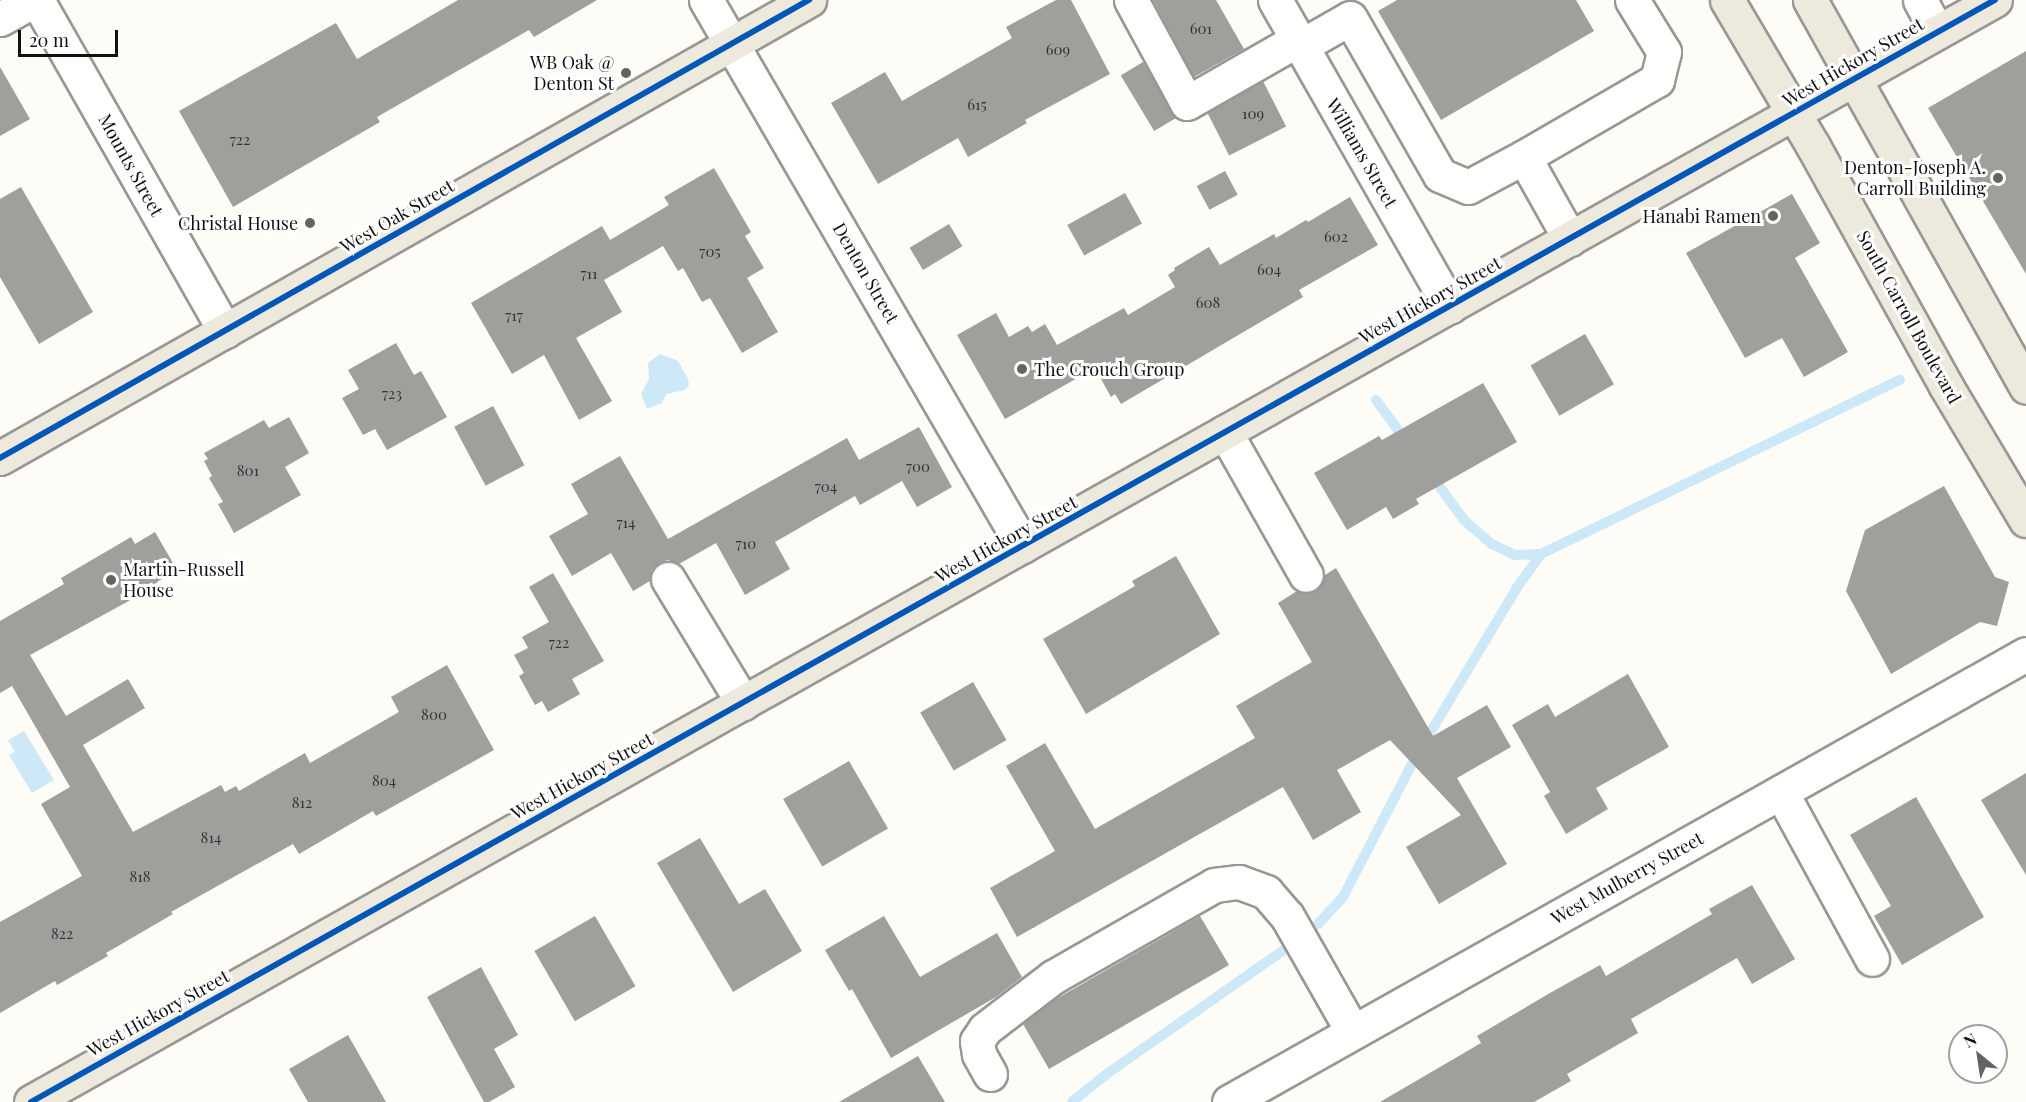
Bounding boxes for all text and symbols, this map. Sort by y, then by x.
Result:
street label: West Hickory Street [1778,13,1928,111]
scale bar [21,18,122,56]
house number: 601 [1190,20,1212,38]
text: 20 m [29,28,69,52]
house number: 609 [1046,41,1070,59]
place label: WB Oak @ Denton St [530,52,614,94]
marker: WB Oak @ Denton St [619,66,633,80]
street label: Williams Street [1322,95,1402,211]
house number: 615 [967,96,987,114]
house number: 109 [1242,105,1264,123]
street label: Mounts Street [94,110,168,220]
house number: 722 [230,131,250,149]
place label: Denton-Joseph A. Carroll Building [1843,157,1986,200]
marker: Denton-Joseph A. Carroll Building [1991,171,2005,185]
street label: West Oak Street [336,175,458,257]
place label: Hanabi Ramen [1642,205,1761,227]
marker: Hanabi Ramen [1766,209,1780,223]
place label: Christal House [178,212,298,234]
marker: Christal House [303,216,317,230]
street label: Denton Street [828,219,904,327]
street label: South Carroll Boulevard [1852,227,1966,407]
house number: 602 [1324,228,1348,246]
house number: 705 [699,243,721,261]
street label: West Hickory Street [1355,252,1505,348]
house number: 604 [1257,261,1281,279]
house number: 711 [580,265,598,283]
house number: 608 [1196,294,1220,312]
house number: 717 [505,307,523,325]
place label: The Crouch Group [1034,358,1184,380]
marker: The Crouch Group [1015,362,1029,376]
house number: 723 [382,385,402,403]
house number: 700 [906,458,930,476]
house number: 801 [237,462,259,480]
house number: 704 [815,478,837,496]
street label: West Hickory Street [931,491,1081,587]
house number: 714 [616,514,636,532]
house number: 710 [736,535,756,553]
place label: Martin-Russell House [123,559,244,602]
marker: Martin-Russell House [104,573,118,587]
house number: 722 [549,634,569,652]
house number: 800 [421,706,447,724]
street label: West Hickory Street [507,728,657,824]
house number: 804 [372,772,396,790]
house number: 812 [292,794,312,812]
street label: West Mulberry Street [1547,827,1707,929]
house number: 814 [201,829,221,847]
house number: 818 [129,868,151,886]
house number: 822 [51,925,73,943]
street label: West Hickory Street [83,965,233,1061]
north arrow [1948,1024,2008,1084]
text: N [1959,1028,1980,1052]

